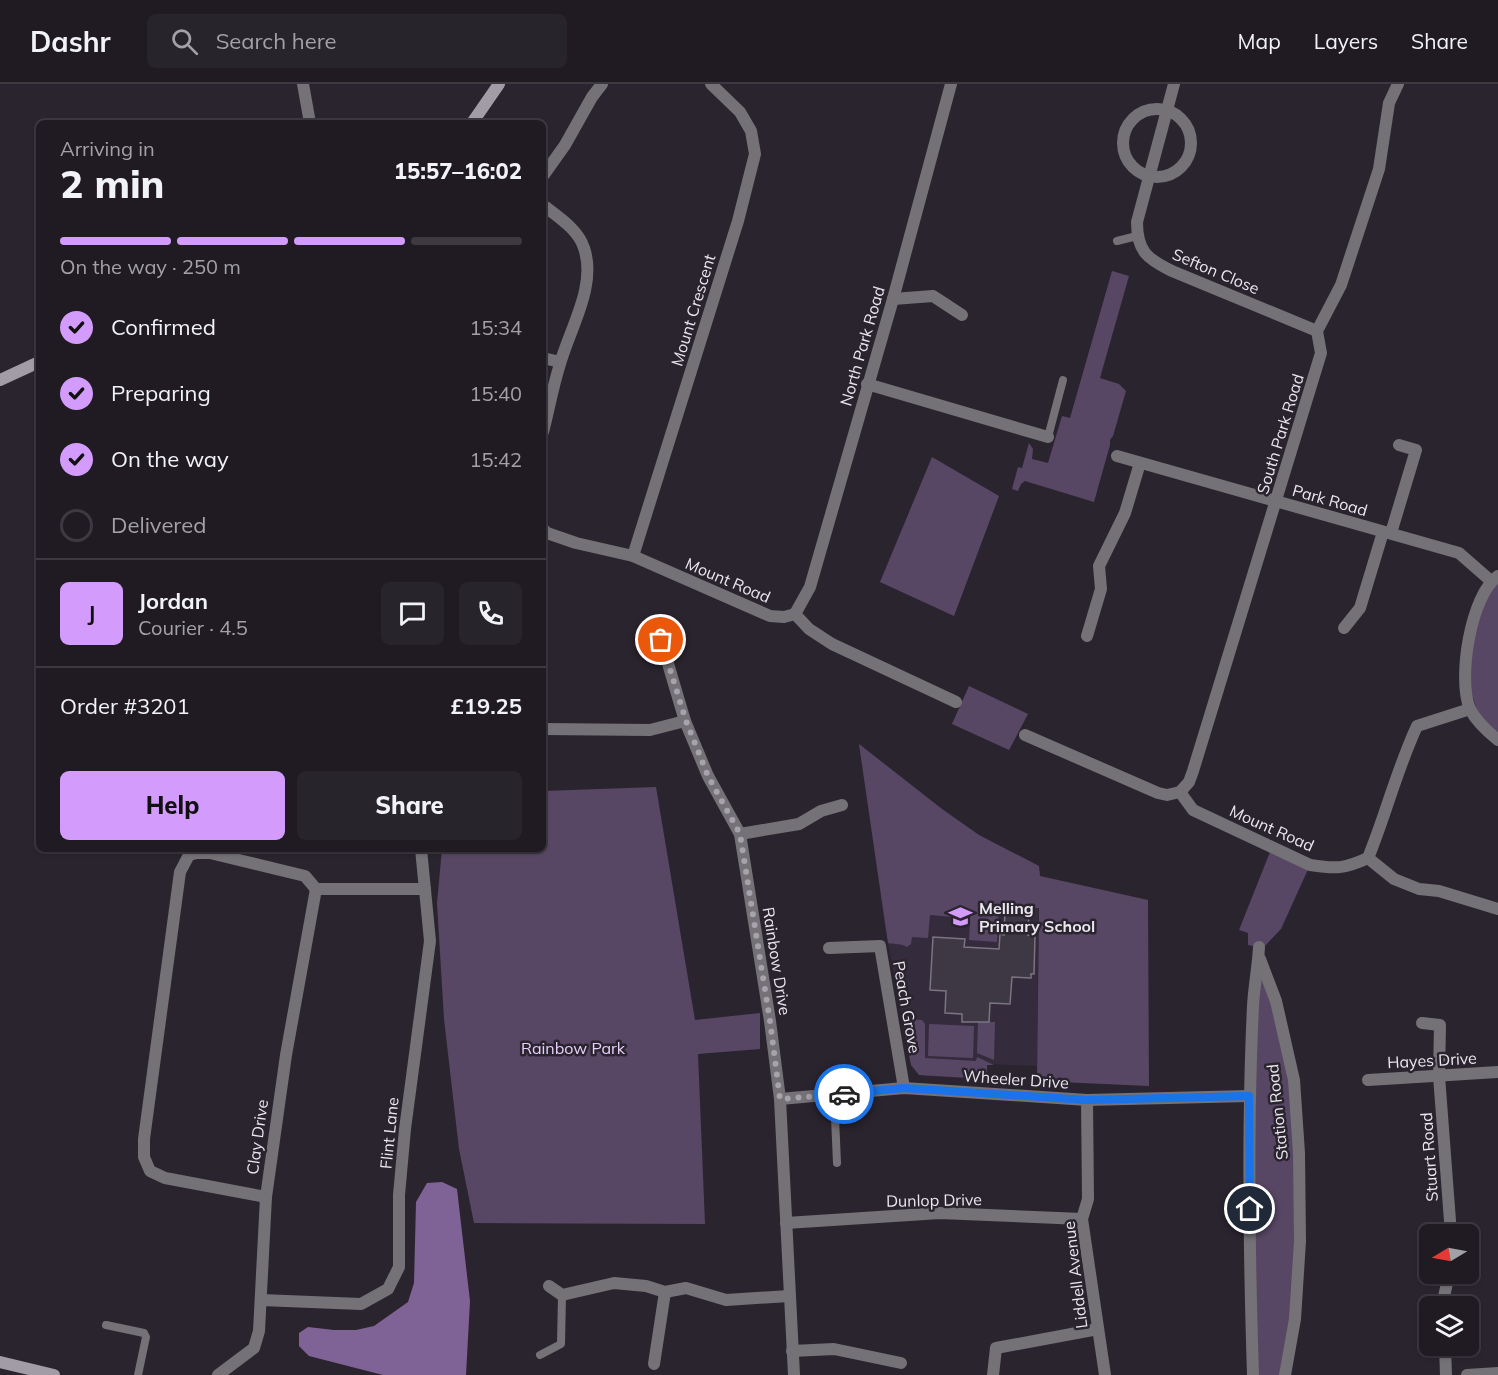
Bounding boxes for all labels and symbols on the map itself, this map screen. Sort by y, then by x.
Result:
street label: Sefton Close [1170,244,1262,298]
street label: Mount Crescent [666,251,720,368]
street label: North Park Road [835,284,889,408]
street label: South Park Road [1252,372,1308,496]
street label: Park Road [1290,480,1370,520]
street label: Mount Road [682,553,774,607]
pin [635,614,686,665]
street label: Mount Road [1227,800,1317,856]
place label: Melling Primary School [979,898,1095,936]
school or university icon: Melling Primary School [948,904,974,930]
street label: Rainbow Drive [759,906,795,1016]
street label: Peach Grove [889,959,925,1055]
park label: Rainbow Park [521,1038,626,1058]
street label: Hayes Drive [1387,1048,1477,1072]
street label: Station Road [1262,1063,1292,1161]
courier [814,1064,874,1124]
street label: Wheeler Drive [963,1065,1069,1093]
street label: Flint Lane [375,1096,403,1170]
street label: Clay Drive [242,1098,272,1176]
street label: Stuart Road [1416,1112,1442,1202]
pin [1224,1183,1275,1234]
street label: Dunlop Drive [886,1189,982,1211]
street label: Liddell Avenue [1058,1220,1092,1330]
north arrow [1419,1224,1479,1284]

